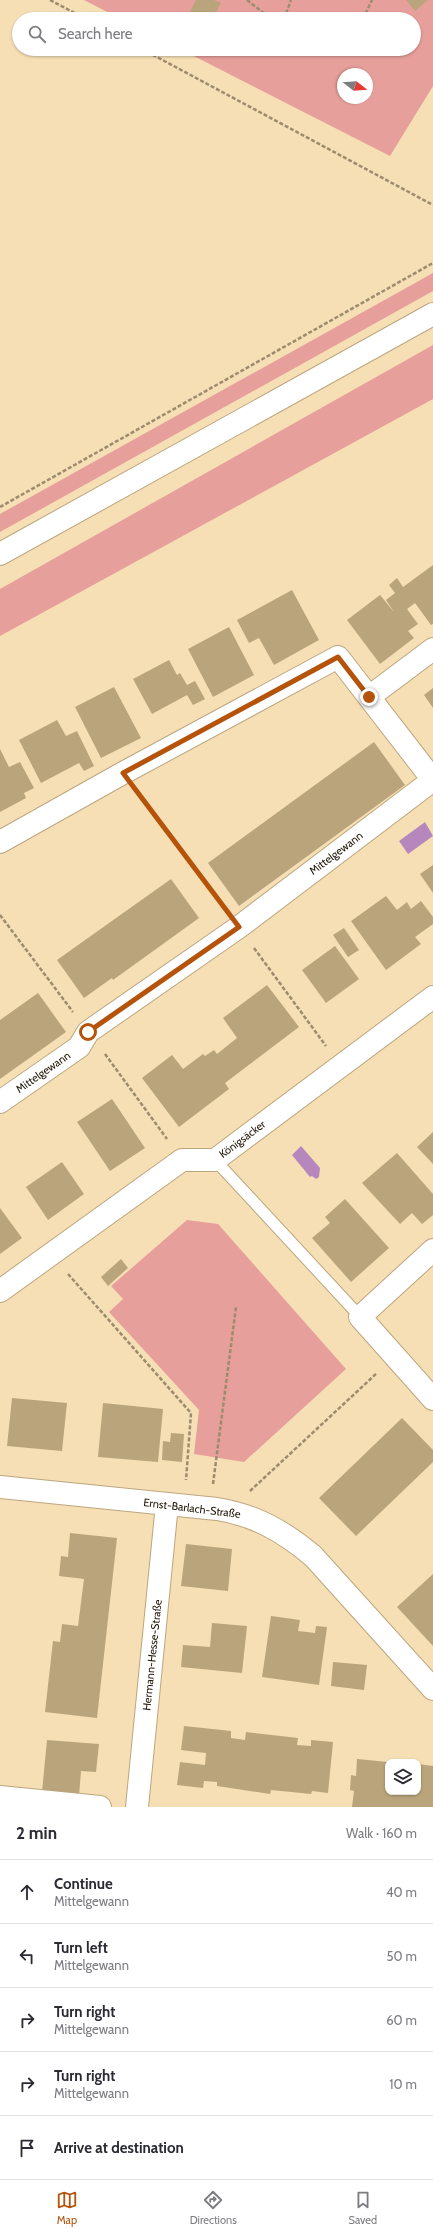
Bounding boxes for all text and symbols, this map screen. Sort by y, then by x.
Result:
search box [12,12,421,56]
icon: search [26,23,48,45]
text: Search here [58,25,133,43]
north arrow [337,68,373,104]
route end [360,688,378,706]
street label: Mittelgewann [306,828,366,878]
route start [79,1023,97,1041]
street label: Mittelgewann [13,1048,73,1096]
street label: Königsäcker [216,1117,268,1161]
street label: Ernst-Barlach-Straße [143,1495,242,1521]
street label: Hermann-Hesse-Straße [139,1598,165,1711]
map controls [385,1759,421,1795]
button: layers [385,1759,421,1795]
text: 2 min [16,1823,57,1843]
text: Walk · 160 m [346,1825,417,1841]
text: Continue [54,1875,113,1893]
icon: ahead [16,1881,38,1903]
text: 40 m [386,1884,417,1900]
text: Mittelgewann [54,1893,129,1909]
text: Turn left [54,1939,108,1957]
icon: left [16,1945,38,1967]
text: 50 m [387,1948,417,1964]
text: Mittelgewann [54,1957,129,1973]
text: Turn right [54,2003,115,2021]
icon: right [16,2009,38,2031]
text: 60 m [386,2012,417,2028]
text: Mittelgewann [54,2021,129,2037]
text: Turn right [54,2067,115,2085]
icon: right [16,2073,38,2095]
text: 10 m [389,2076,417,2092]
text: Mittelgewann [54,2085,129,2101]
icon: arrive [16,2137,38,2159]
text: Arrive at destination [54,2139,184,2157]
tab: Map [56,2189,78,2227]
tab: Directions [190,2189,237,2227]
tab: Saved [349,2189,377,2227]

